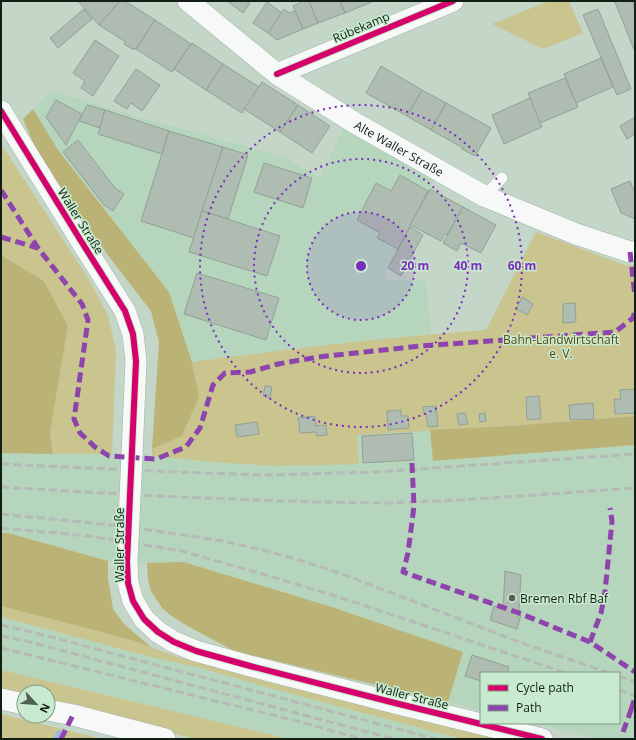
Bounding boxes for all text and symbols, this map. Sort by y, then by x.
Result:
street label: Rübekamp [330,7,392,47]
street label: Alte Waller Straße [351,116,447,180]
street label: Waller Straße [54,185,108,258]
text: 20 m [401,257,429,274]
text: 40 m [454,257,482,274]
text: 60 m [508,257,536,274]
centre of rings [354,259,368,273]
park label: Bahn-Landwirtschaft e. V. [503,331,619,362]
street label: Waller Straße [111,507,128,583]
place label: Bremen Rbf Baf [520,590,609,607]
marker: Bremen Rbf Baf [507,593,517,603]
legend [480,672,620,724]
street label: Waller Straße [373,679,451,713]
text: Cycle path [516,679,574,696]
north arrow [16,684,56,724]
text: Path [516,699,542,716]
text: N [37,701,54,716]

